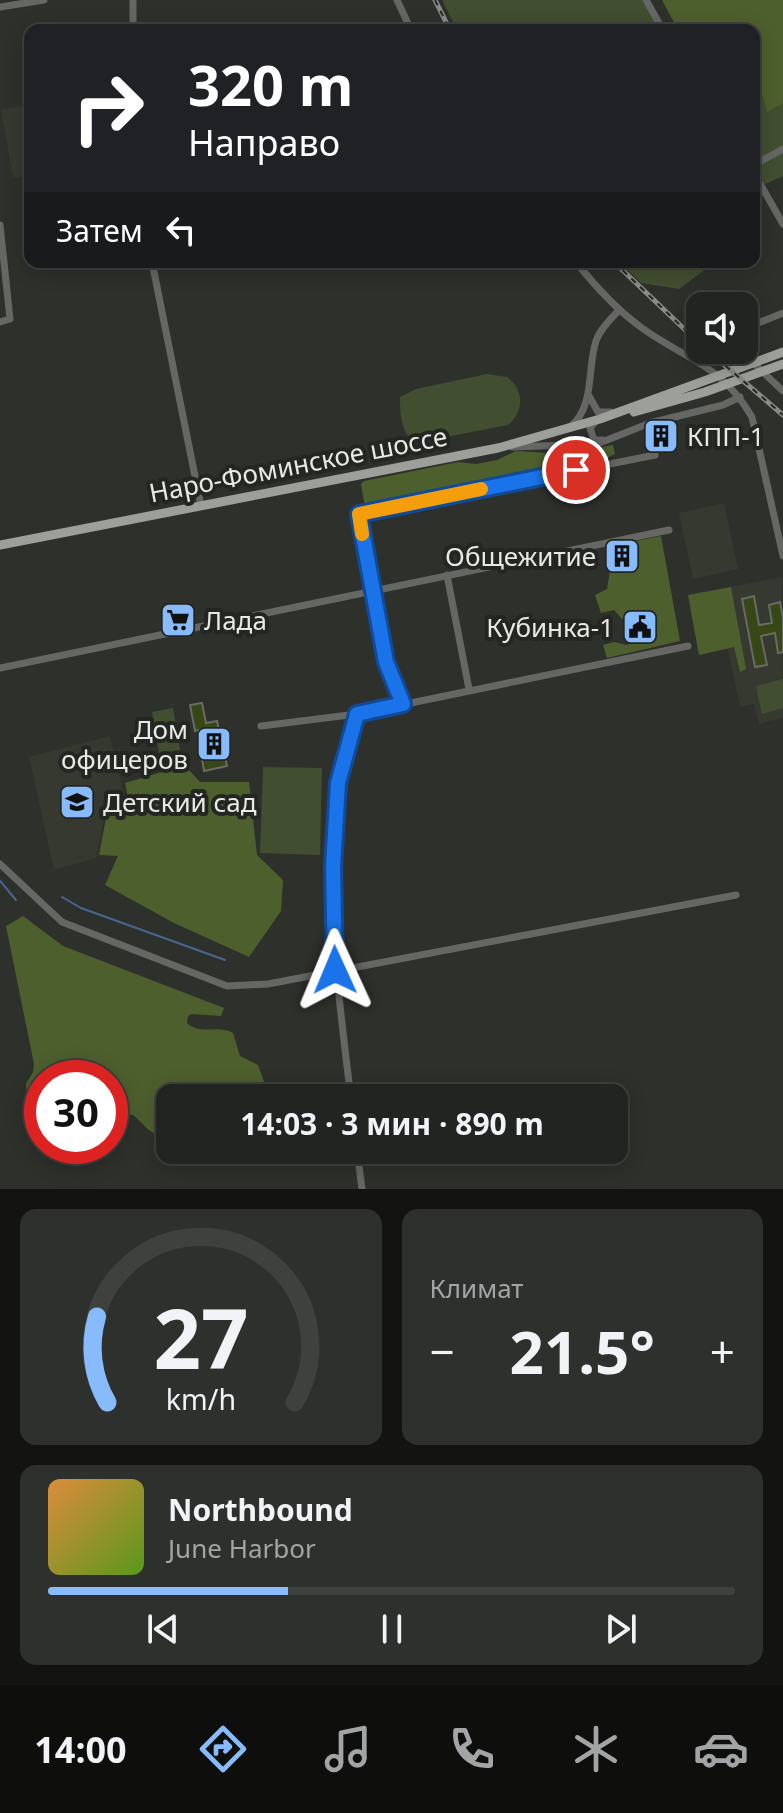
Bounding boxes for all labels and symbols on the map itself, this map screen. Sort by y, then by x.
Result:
street label: Наро-Фоминское шоссе [146,417,450,511]
building icon: КПП-1 [642,417,680,455]
place label: КПП-1 [687,418,765,454]
pin [542,436,610,504]
building icon: Общежитие [603,537,641,575]
place label: Общежитие [445,538,596,574]
supermarket icon: Лада [159,601,197,639]
place label: Лада [204,602,267,638]
public building icon: Кубинка-1 [621,608,659,646]
place label: Кубинка-1 [486,609,614,645]
place label: Дом офицеров [61,711,188,777]
building icon: Дом офицеров [195,725,233,763]
school or university icon: Детский сад [58,783,96,821]
place label: Детский сад [103,784,257,820]
position arrow [293,928,377,1012]
speed limit sign: 30 [24,1060,128,1164]

